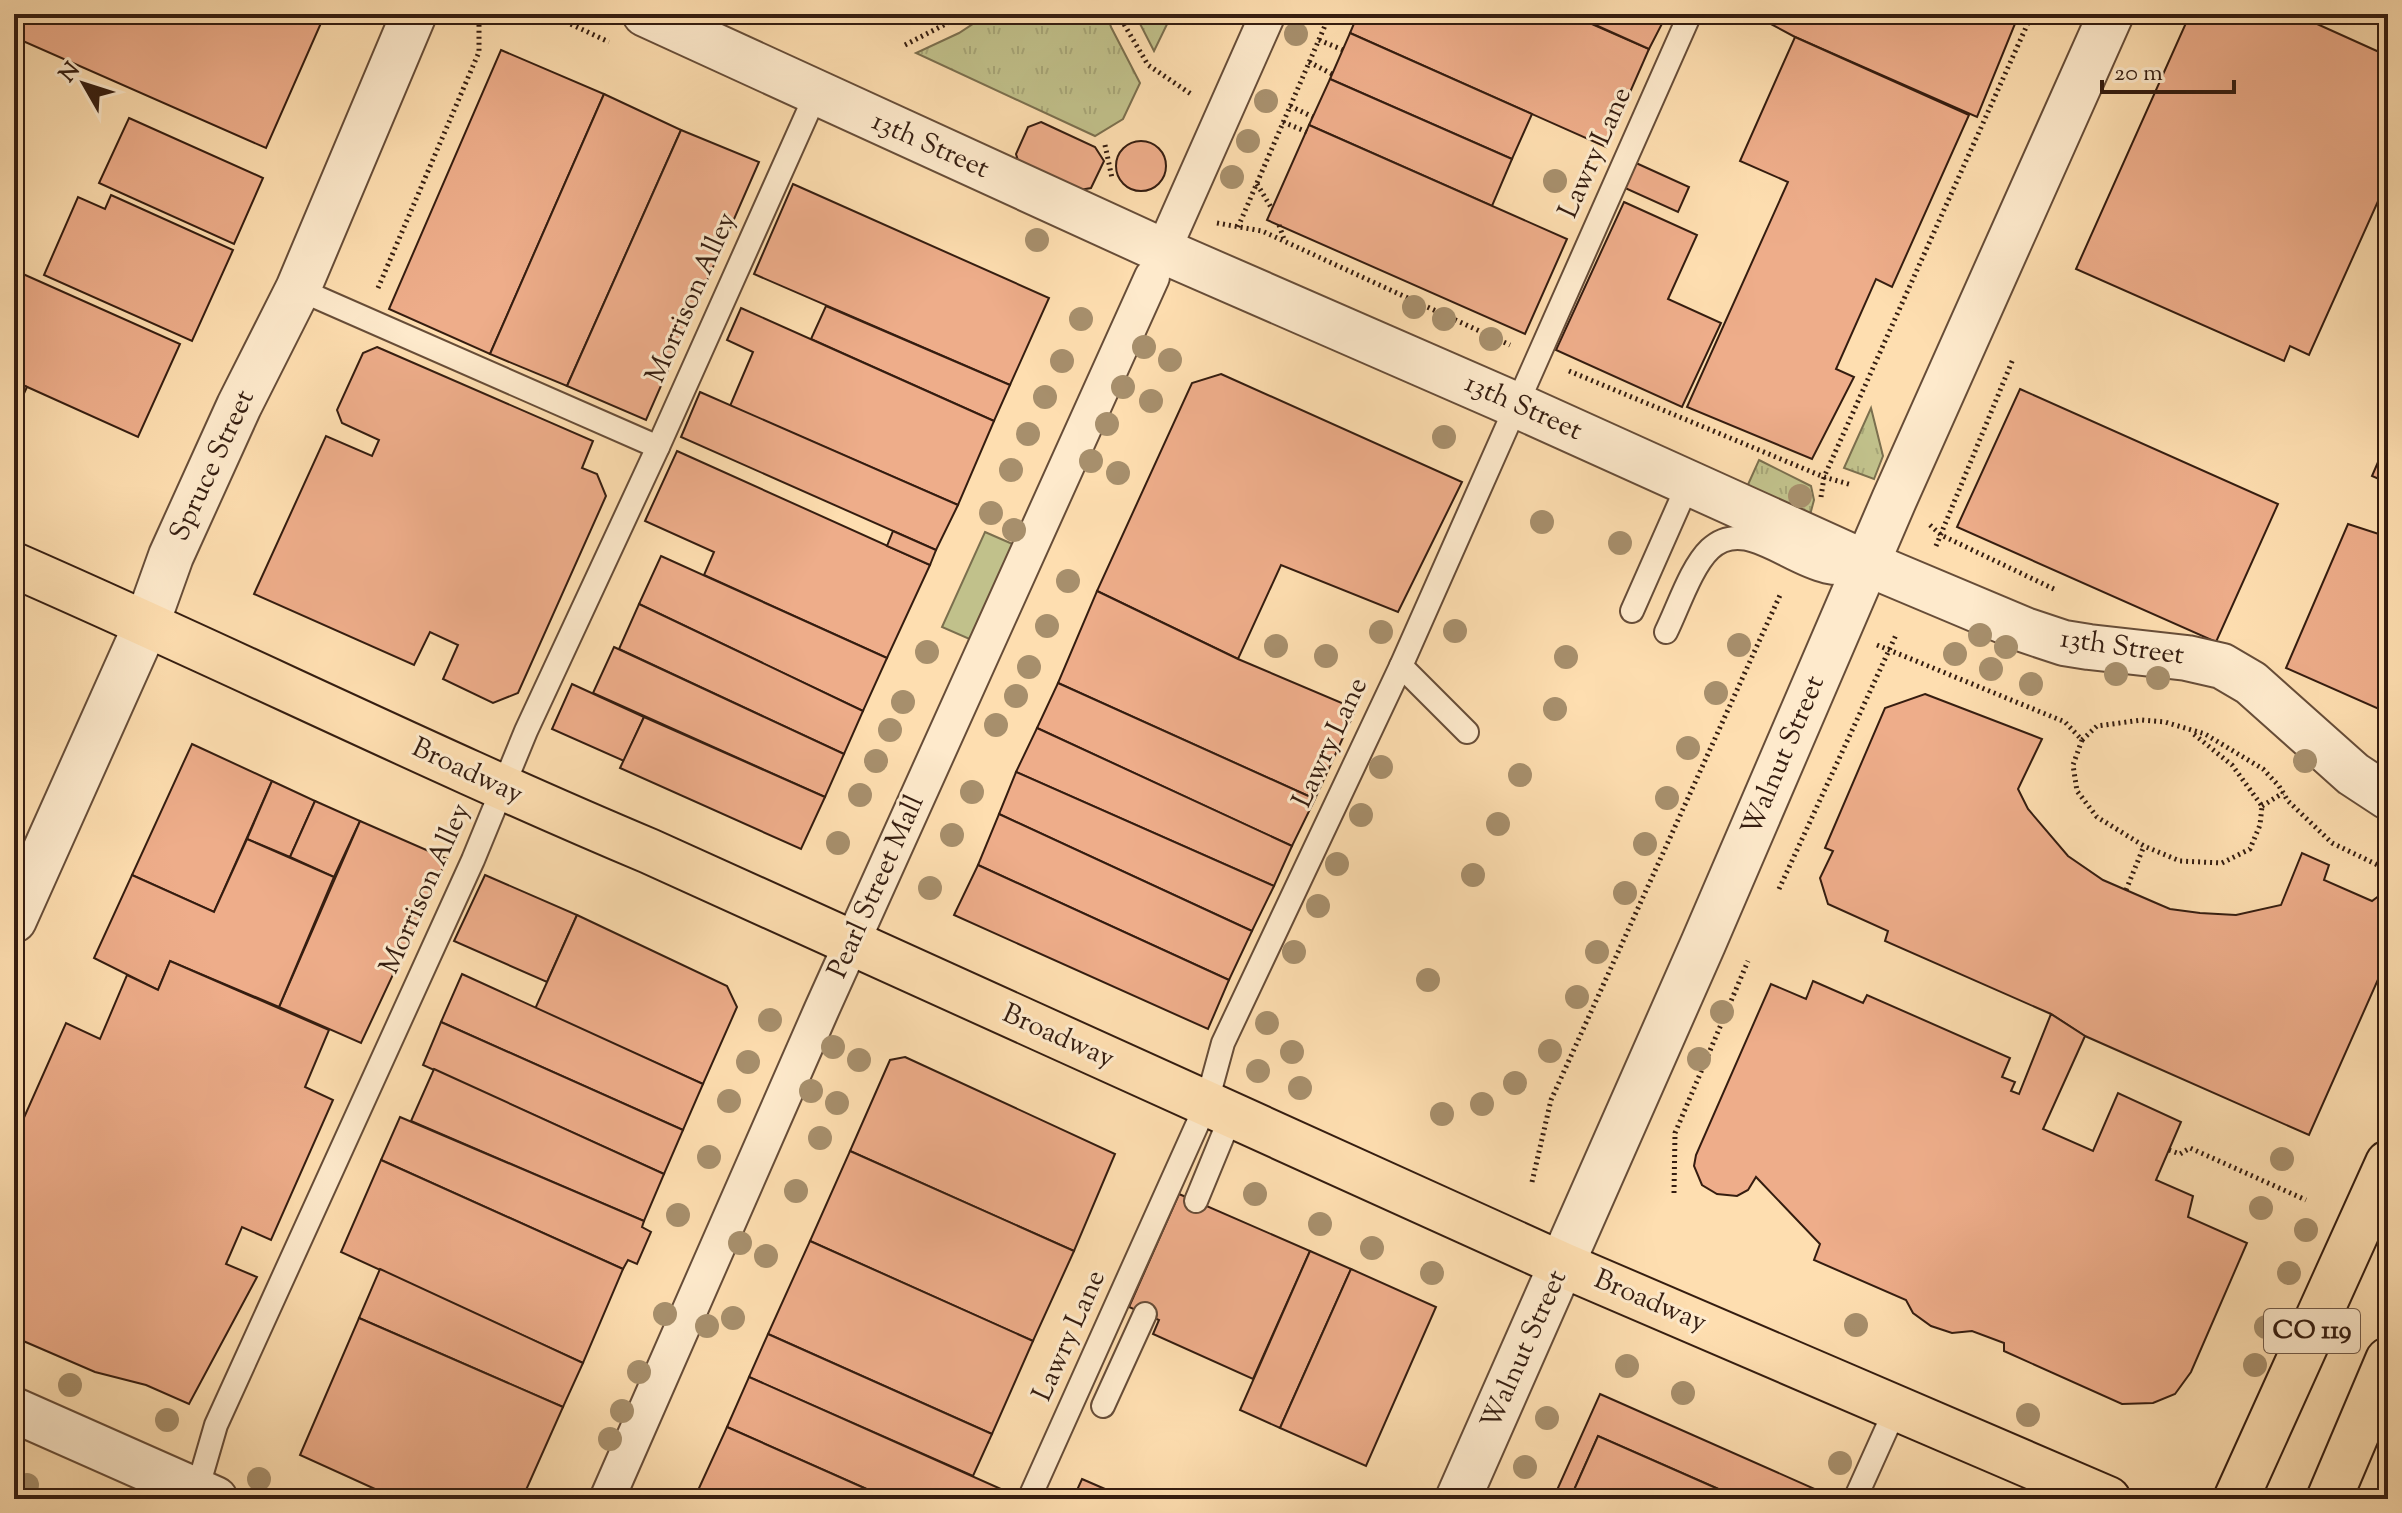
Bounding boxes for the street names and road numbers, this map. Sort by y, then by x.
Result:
street label: Lawry Lane [1549,81,1643,225]
street label: 13th Street [865,102,996,190]
street label: Morrison Alley [636,206,748,390]
street label: 13th Street [1458,364,1589,452]
street label: Spruce Street [160,383,266,548]
street label: 13th Street [2057,620,2187,677]
street label: Walnut Street [1732,669,1836,842]
street label: Lawry Lane [1283,671,1379,815]
street label: Broadway [405,729,529,815]
street label: Pearl Street Mall [819,789,935,985]
street label: Morrison Alley [370,797,482,981]
street label: Broadway [996,995,1121,1079]
street label: Broadway [1587,1260,1713,1344]
street label: Lawry Lane [1023,1264,1117,1408]
street label: Walnut Street [1472,1264,1578,1436]
road number: CO 119 [2264,1309,2360,1353]

